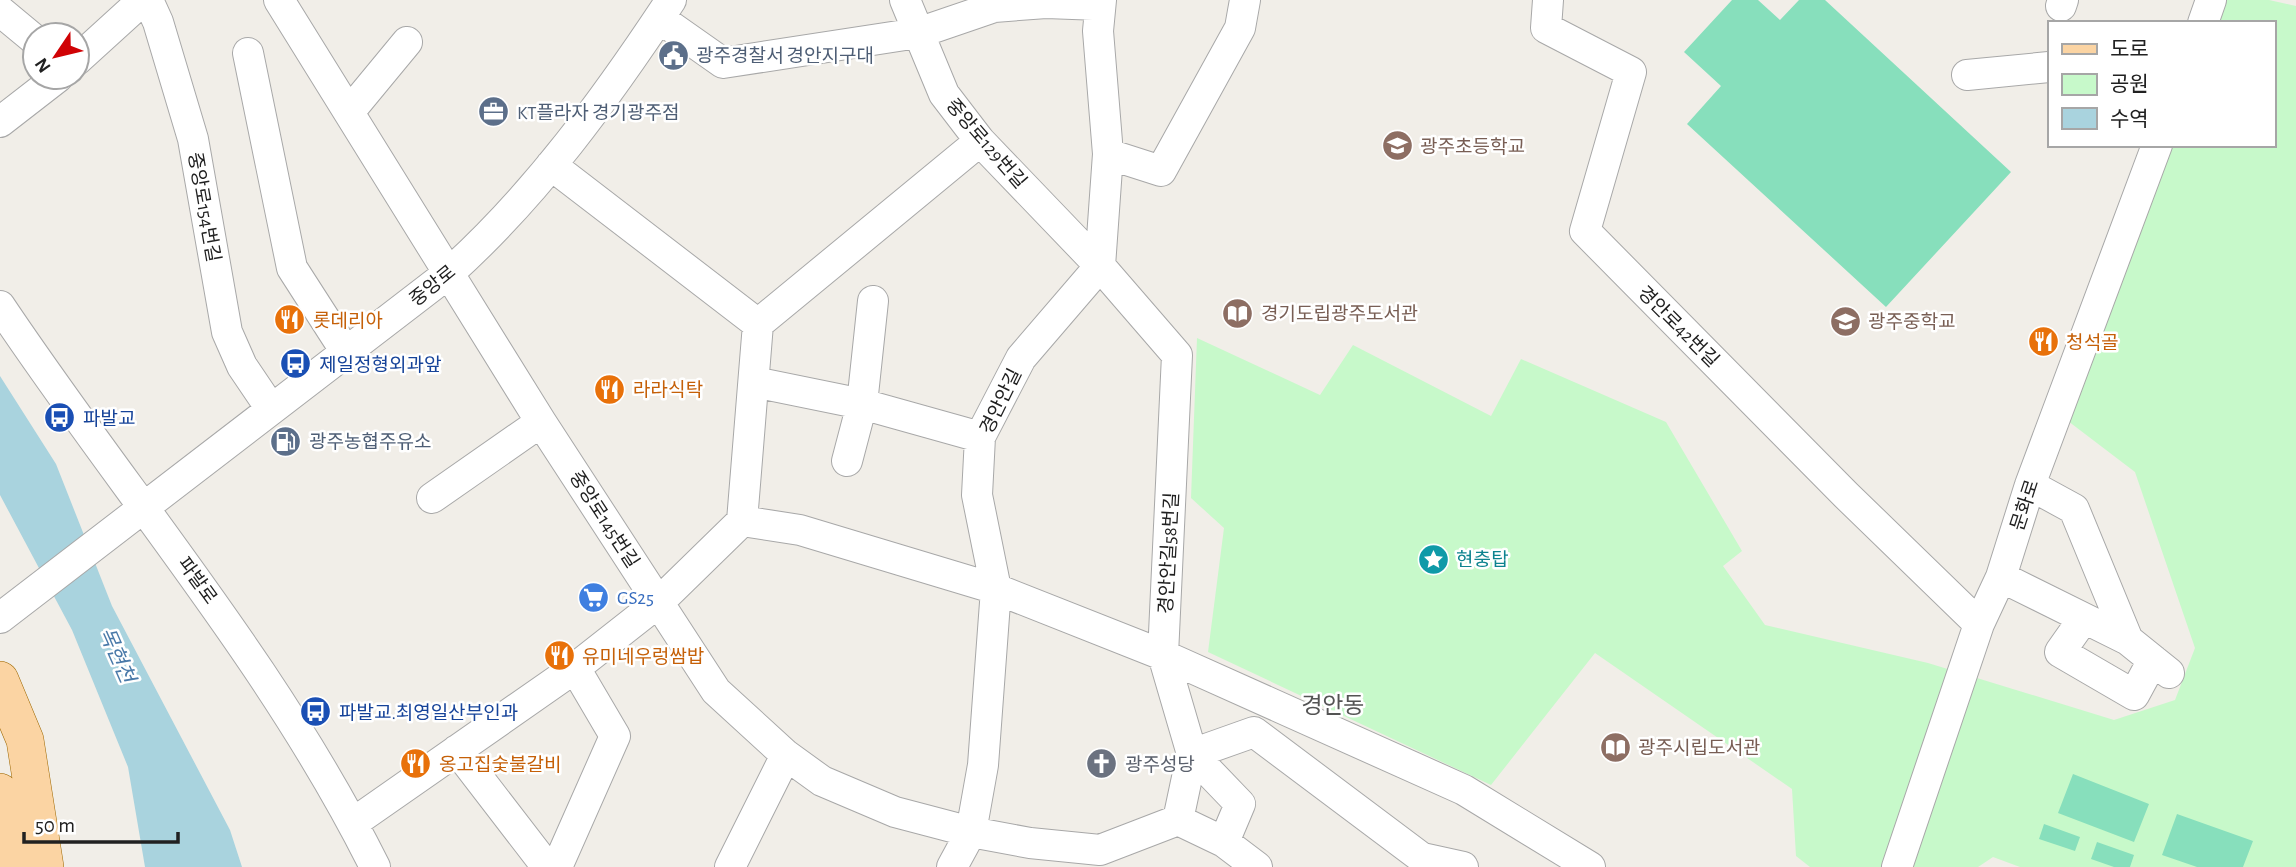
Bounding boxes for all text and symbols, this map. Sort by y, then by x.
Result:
north arrow [21,21,91,91]
legend [2048,21,2275,147]
public building icon: 광주경찰서 경안지구대 [656,38,690,72]
text: 도로 [2110,39,2149,60]
place label: 광주경찰서 경안지구대 [696,46,874,66]
text: N [32,54,55,76]
text: 공원 [2110,73,2149,95]
office icon: KT플라자 경기광주점 [477,95,511,129]
street label: 중앙로129번길 [942,95,1030,192]
place label: KT플라자 경기광주점 [517,103,679,123]
text: 수역 [2110,108,2149,130]
school or university icon: 광주초등학교 [1380,129,1414,163]
place label: 광주초등학교 [1420,137,1525,157]
street label: 중앙로154번길 [185,151,224,264]
street label: 중앙로 [406,262,459,310]
street label: 경안로42번길 [1634,282,1723,371]
library icon: 경기도립광주도서관 [1221,296,1255,330]
restaurant icon: 롯데리아 [273,303,307,337]
place label: 경기도립광주도서관 [1261,304,1418,324]
school or university icon: 광주중학교 [1828,304,1862,338]
place label: 롯데리아 [313,311,383,331]
place label: 광주중학교 [1868,312,1955,332]
restaurant icon: 청석골 [2026,325,2060,359]
place label: 청석골 [2066,333,2118,353]
bus stop icon: 제일정형외과앞 [279,347,313,381]
place label: 제일정형외과앞 [319,355,442,375]
street label: 경안안길 [977,366,1025,437]
restaurant icon: 라라식탁 [593,372,627,406]
place label: 라라식탁 [633,380,703,400]
bus stop icon: 파발교 [43,401,77,435]
place label: 파발교 [83,409,135,429]
fuel station icon: 광주농협주유소 [269,424,303,458]
place label: 광주농협주유소 [309,432,431,452]
street label: 중앙로145번길 [566,468,643,572]
street label: 문화로 [2007,477,2043,533]
street label: 경안안길58번길 [1156,492,1182,614]
place icon: 현충탑 [1416,542,1450,576]
place label: 현충탑 [1456,550,1509,570]
street label: 파발로 [174,553,221,608]
supermarket icon: GS25 [577,580,611,614]
place label: GS25 [617,589,654,608]
water label: 목현천 [95,624,140,688]
restaurant icon: 유미네우렁쌈밥 [542,639,576,673]
place label: 유미네우렁쌈밥 [582,647,704,667]
district label: 경안동 [1301,694,1365,718]
bus stop icon: 파발교.최영일산부인과 [299,695,333,729]
place label: 파발교.최영일산부인과 [339,703,518,723]
library icon: 광주시립도서관 [1598,730,1632,764]
place label: 광주시립도서관 [1638,738,1760,758]
restaurant icon: 옹고집숯불갈비 [399,747,433,781]
church icon: 광주성당 [1085,747,1119,781]
place label: 옹고집숯불갈비 [439,755,561,775]
place label: 광주성당 [1125,755,1195,775]
scale bar [24,800,178,844]
text: 50 m [35,815,75,836]

